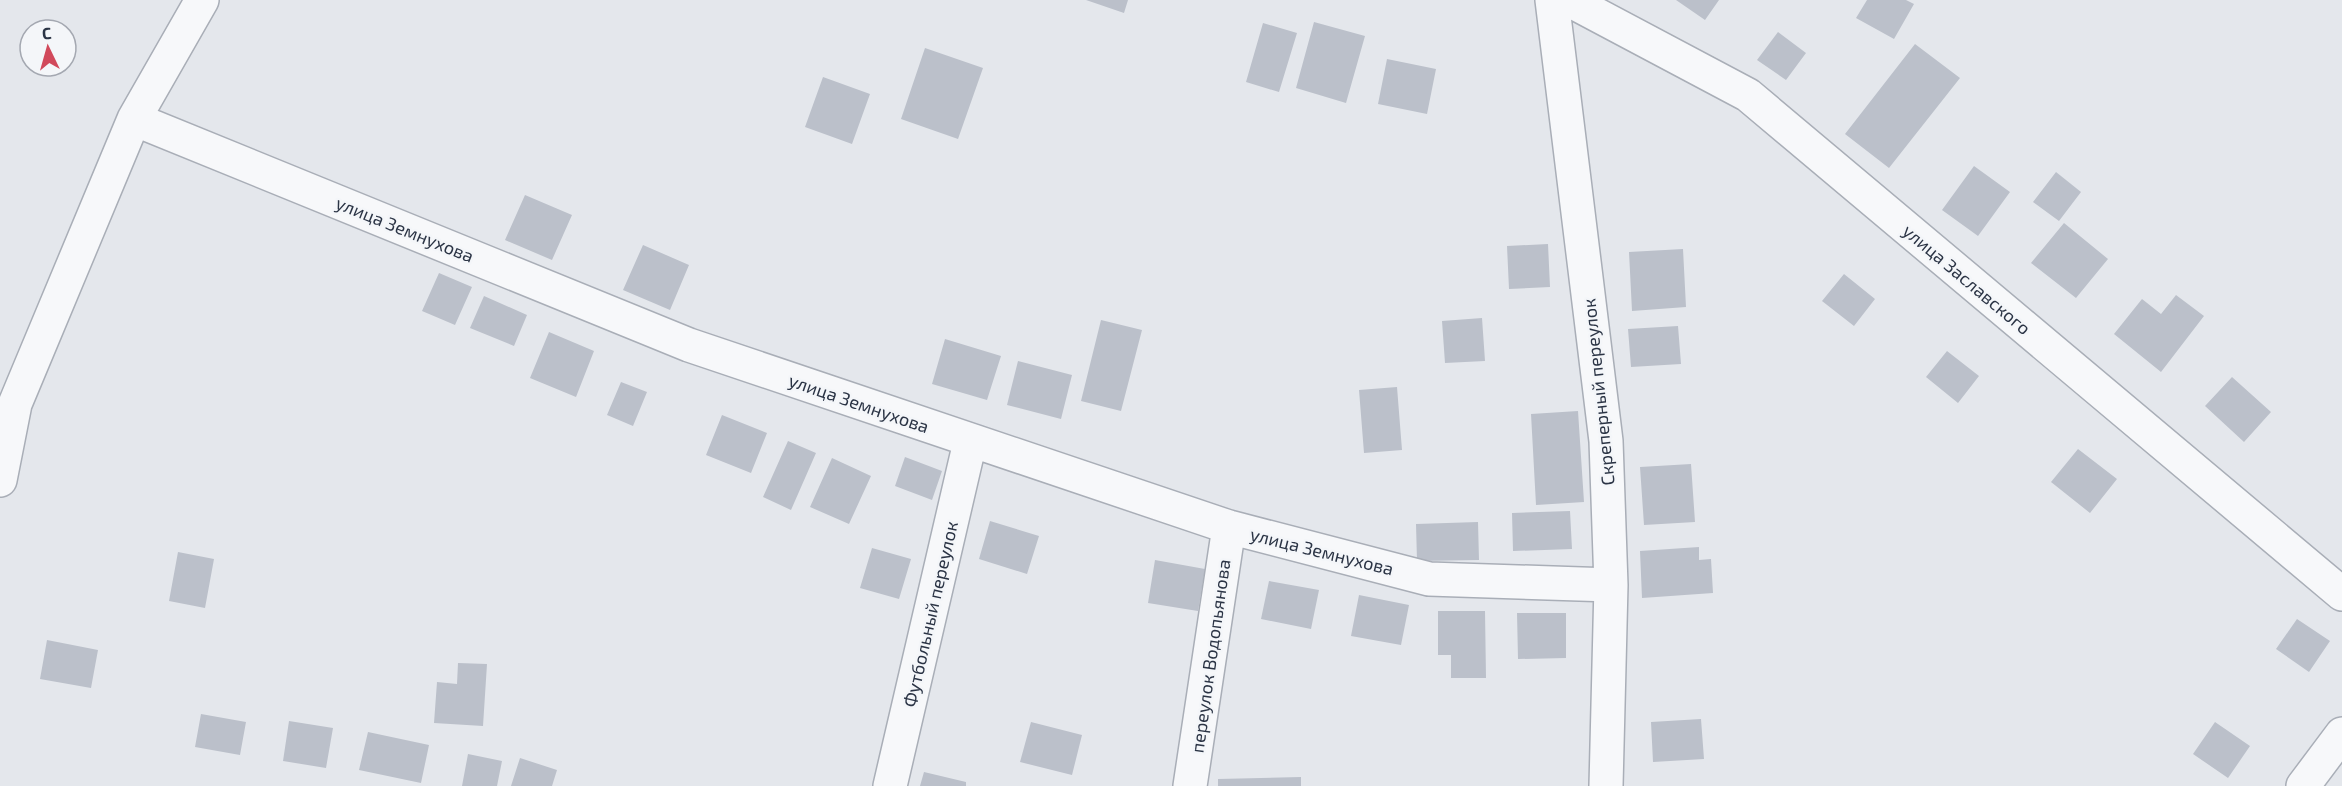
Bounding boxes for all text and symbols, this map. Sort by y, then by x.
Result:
north arrow [18,18,78,78]
text: С [41,23,52,42]
street label: улица Земнухова [333,191,477,267]
street label: улица Заславского [1899,219,2035,339]
street label: Скреперный переулок [1577,297,1619,487]
street label: улица Земнухова [786,369,932,437]
street label: Футбольный переулок [898,518,962,709]
street label: улица Земнухова [1248,523,1396,579]
street label: переулок Водопьянова [1186,558,1234,754]

